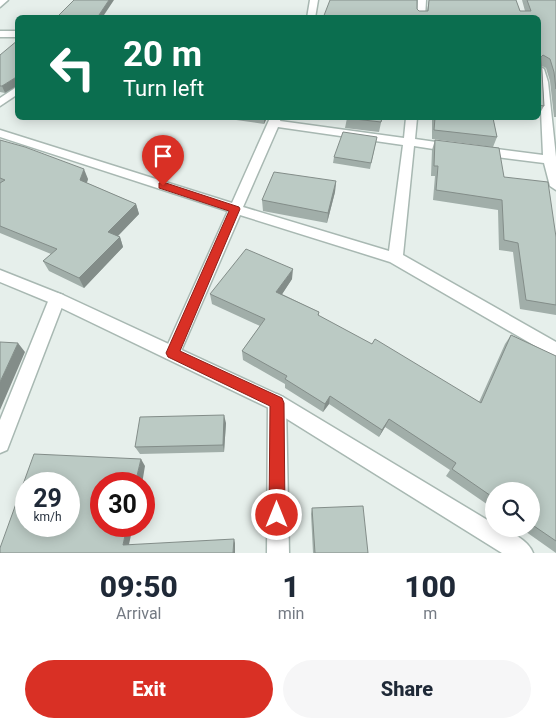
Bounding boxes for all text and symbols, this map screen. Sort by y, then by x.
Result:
text: 20 m [123,34,202,75]
icon: left [40,35,105,100]
text: Turn left [123,76,204,101]
pin [142,135,184,186]
icon: arrive [149,142,177,170]
speed limit sign: 30 [90,472,155,537]
map controls [485,482,540,537]
button: search [485,482,540,537]
text: 29 [33,484,62,513]
position arrow [250,488,302,540]
text: km/h [33,510,62,524]
text: 09:50 [100,569,178,604]
text: 1 [282,569,300,604]
text: 100 [404,569,456,604]
text: Arrival [116,604,162,623]
text: min [278,604,304,623]
text: m [423,604,437,623]
button: Exit [25,660,273,718]
button: Share [283,660,531,718]

